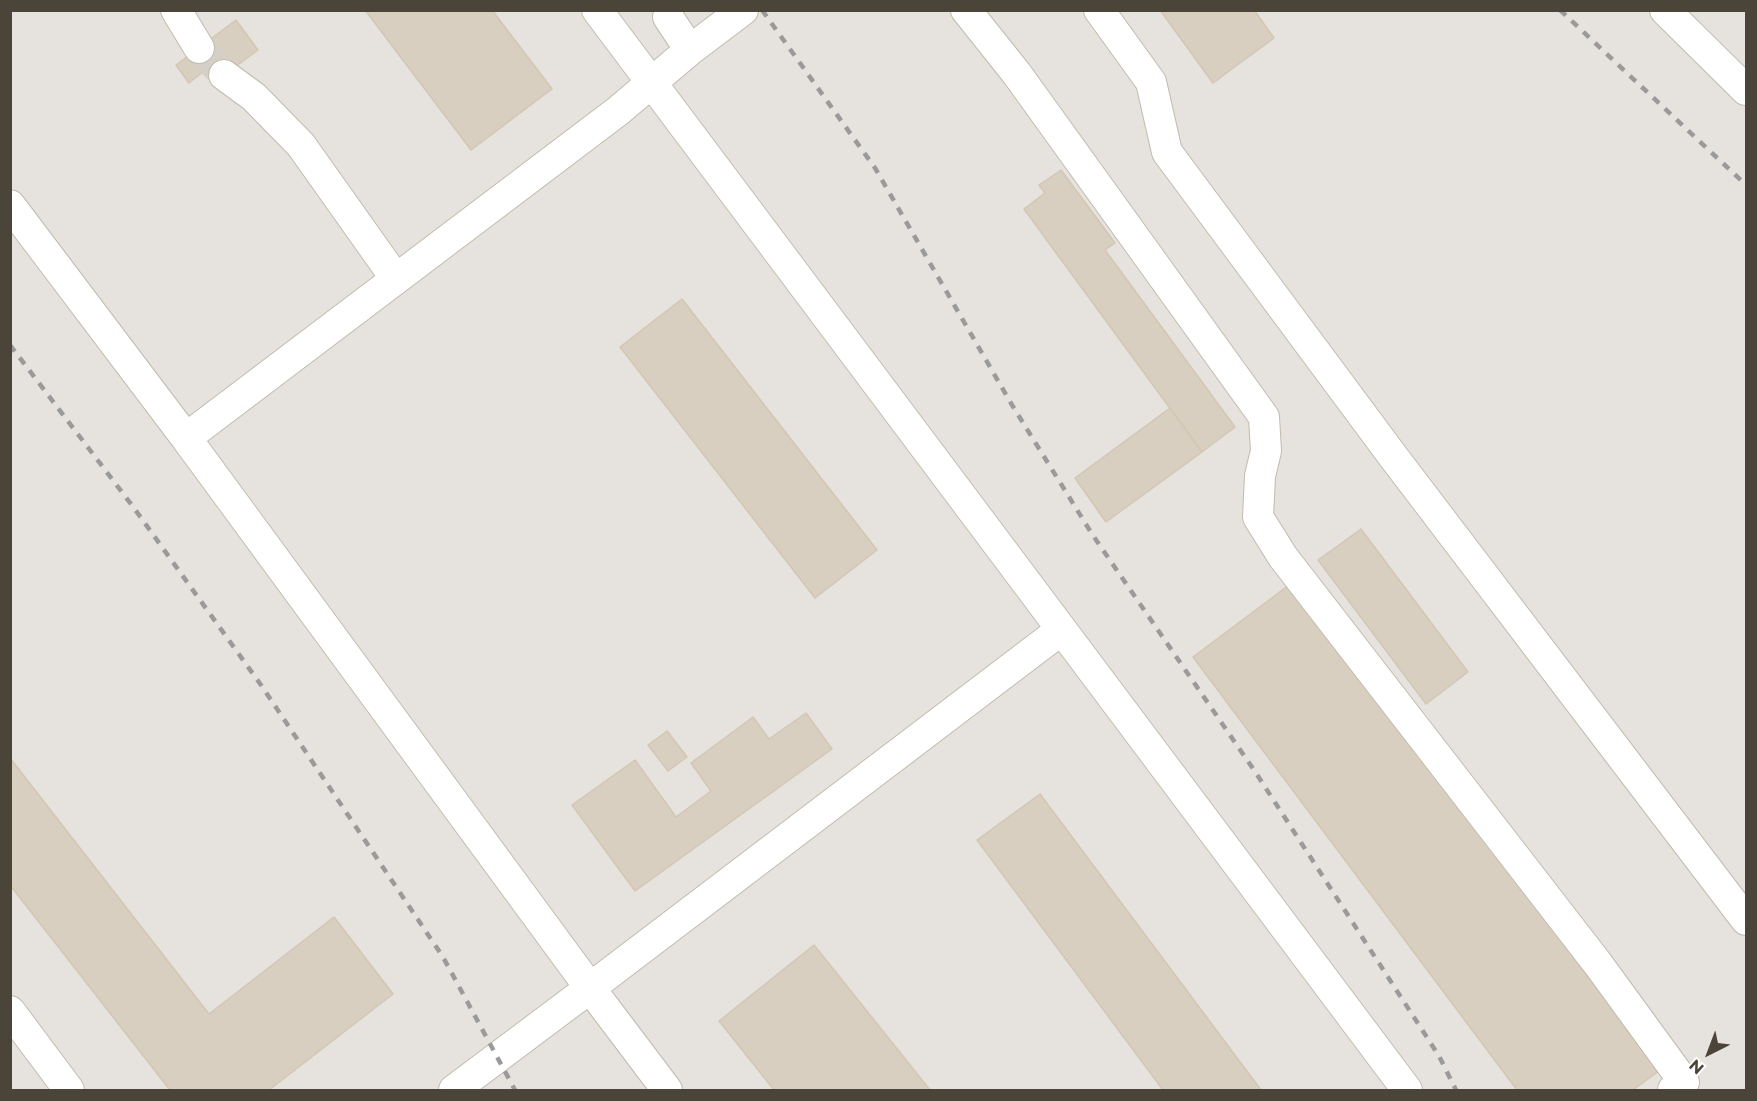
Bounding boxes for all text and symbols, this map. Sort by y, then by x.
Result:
north arrow [1679,1023,1739,1083]
text: N [1685,1055,1708,1078]

